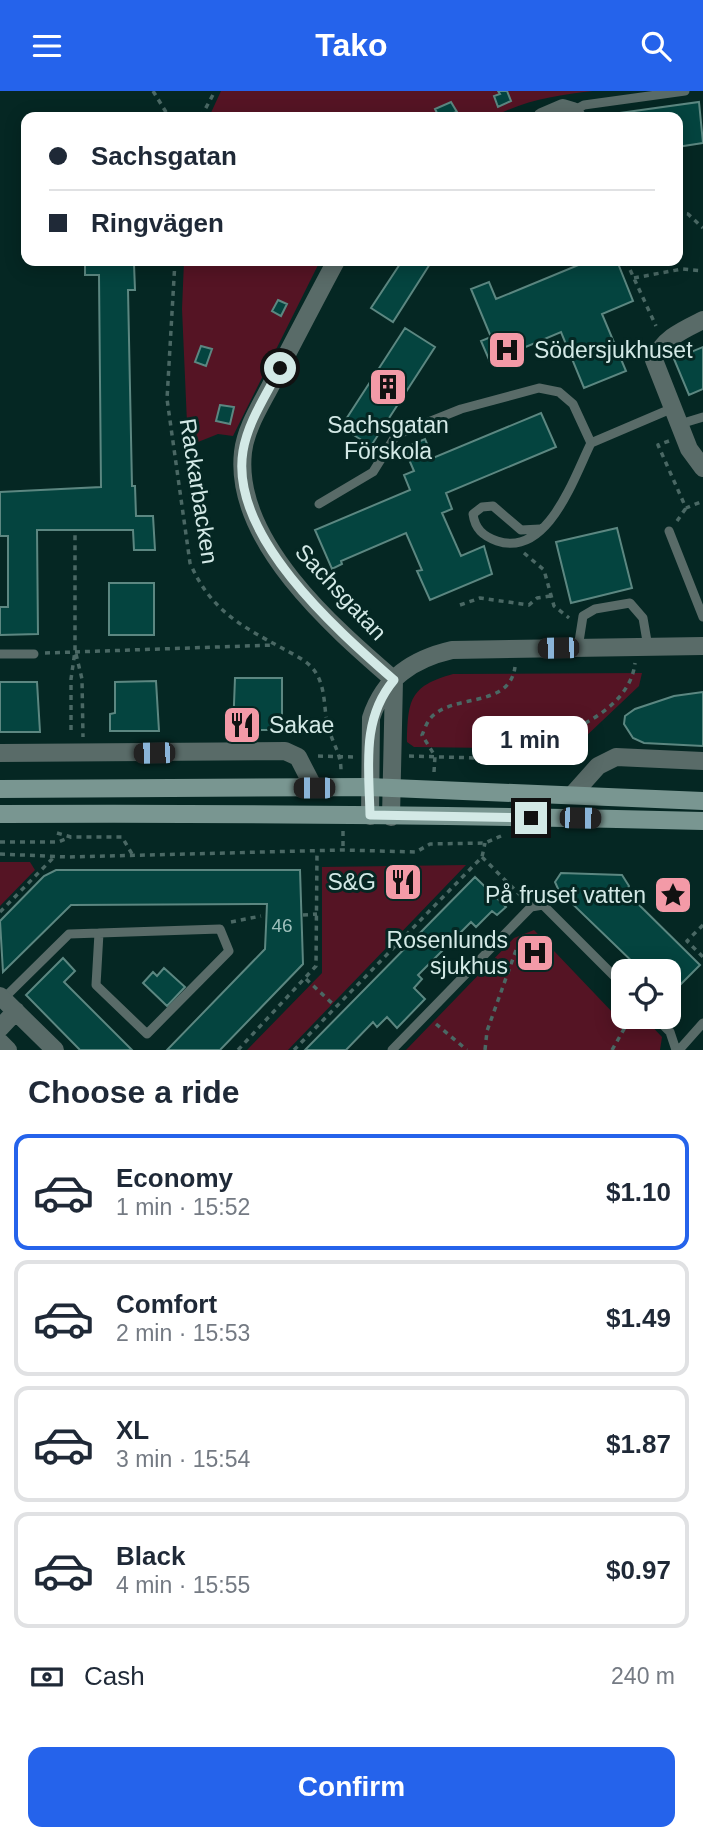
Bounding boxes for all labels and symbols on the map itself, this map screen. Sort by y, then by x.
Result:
hospital icon: Södersjukhuset [486,329,528,371]
place label: Södersjukhuset [534,337,693,363]
route start [264,352,296,384]
building icon: Sachsgatan Förskola [367,366,409,408]
place label: Sachsgatan Förskola [327,412,449,464]
street label: Rackarbacken [175,416,223,566]
street label: Sachsgatan [290,539,392,645]
car [537,637,580,659]
restaurant icon: Sakae [221,704,263,746]
place label: Sakae [269,712,334,738]
callout: 1 min [473,717,589,765]
car [133,742,176,764]
car [294,778,336,799]
route end [515,802,547,834]
car [559,807,602,829]
restaurant icon: S&G [382,861,424,903]
place label: S&G [327,869,376,895]
place icon: På fruset vatten [652,874,694,916]
place label: På fruset vatten [485,882,646,908]
house number: 46 [271,915,293,936]
place label: Rosenlunds sjukhus [387,927,508,979]
hospital icon: Rosenlunds sjukhus [514,932,556,974]

